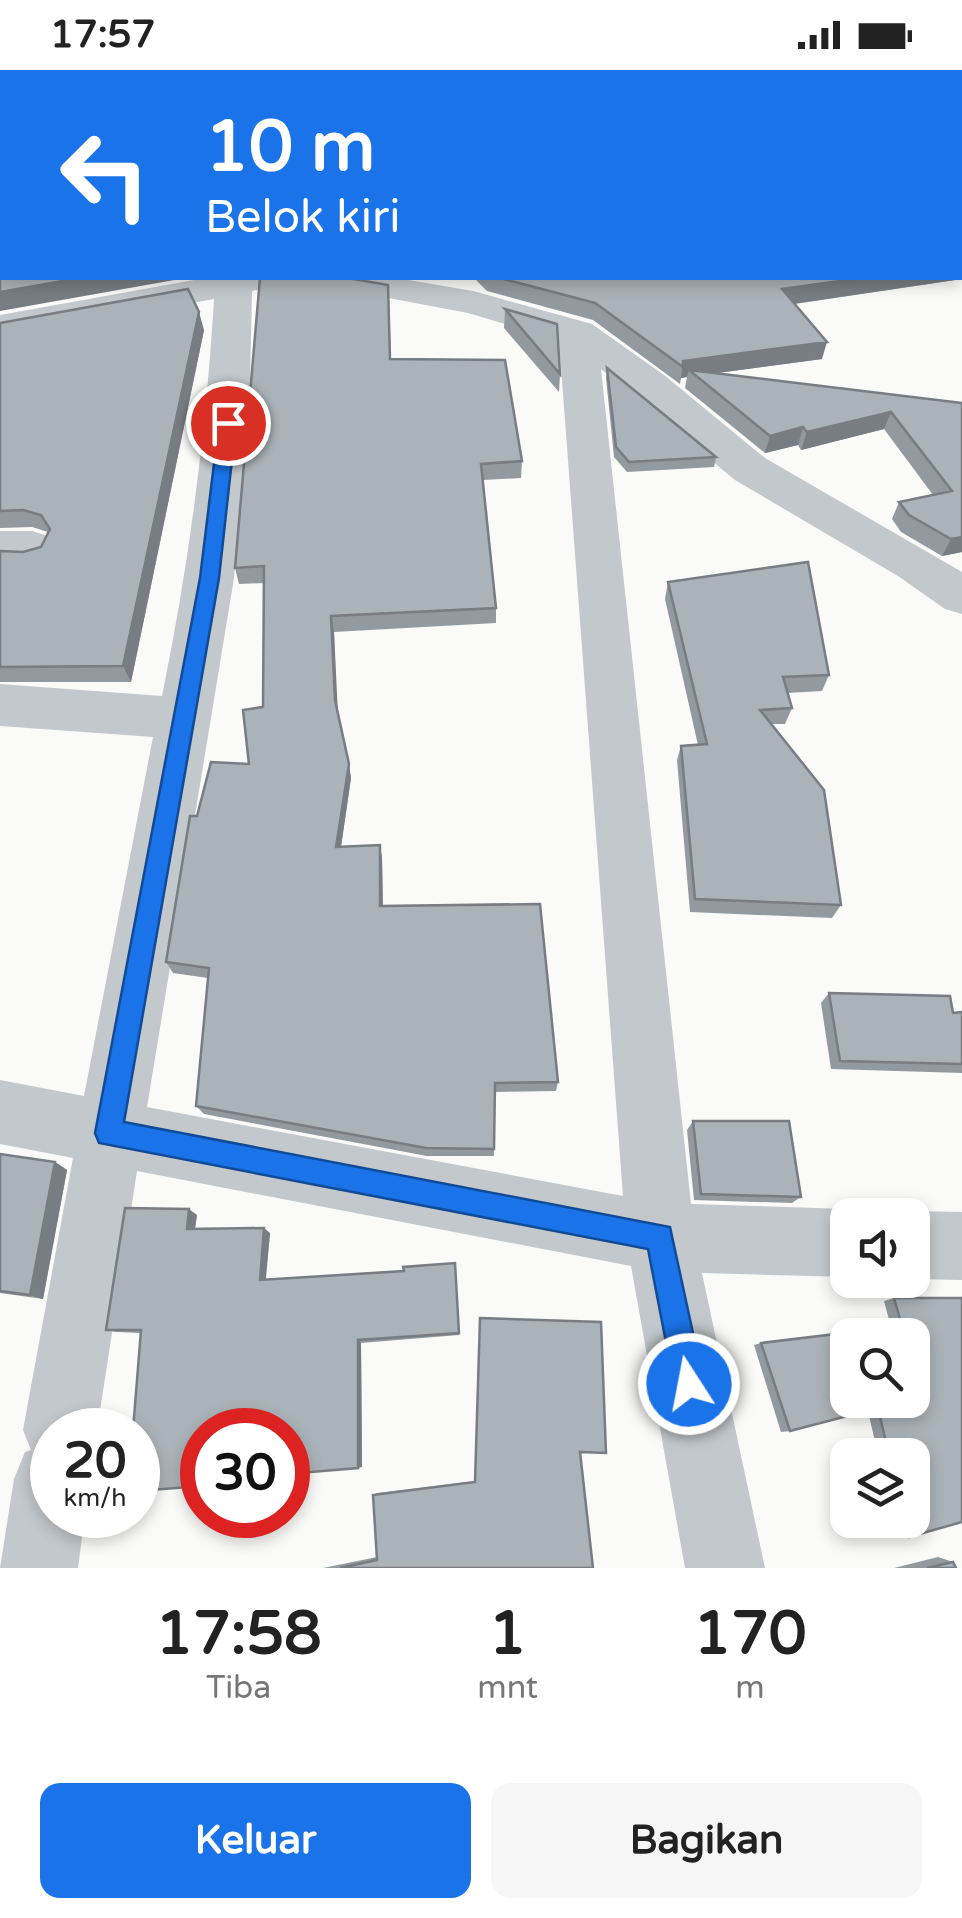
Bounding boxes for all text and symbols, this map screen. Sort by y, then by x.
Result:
text: 17:57 [50,12,155,58]
text: 10 m [205,106,375,190]
icon: left [40,110,170,240]
text: Belok kiri [205,191,400,245]
pin [186,381,271,466]
icon: arrive [201,396,256,451]
map controls [830,1198,930,1538]
button: sound [830,1198,930,1298]
button: search [830,1318,930,1418]
position arrow [637,1332,741,1436]
speed limit sign: 30 [180,1408,310,1538]
text: 20 [64,1431,126,1491]
button: layers [830,1438,930,1538]
text: km/h [64,1483,126,1513]
text: 17:58 [155,1598,322,1670]
text: 1 [489,1598,526,1670]
text: 170 [693,1598,807,1670]
text: Tiba [206,1669,271,1707]
text: mnt [477,1669,538,1707]
text: m [735,1669,765,1707]
button: Keluar [40,1783,471,1898]
button: Bagikan [491,1783,922,1898]

